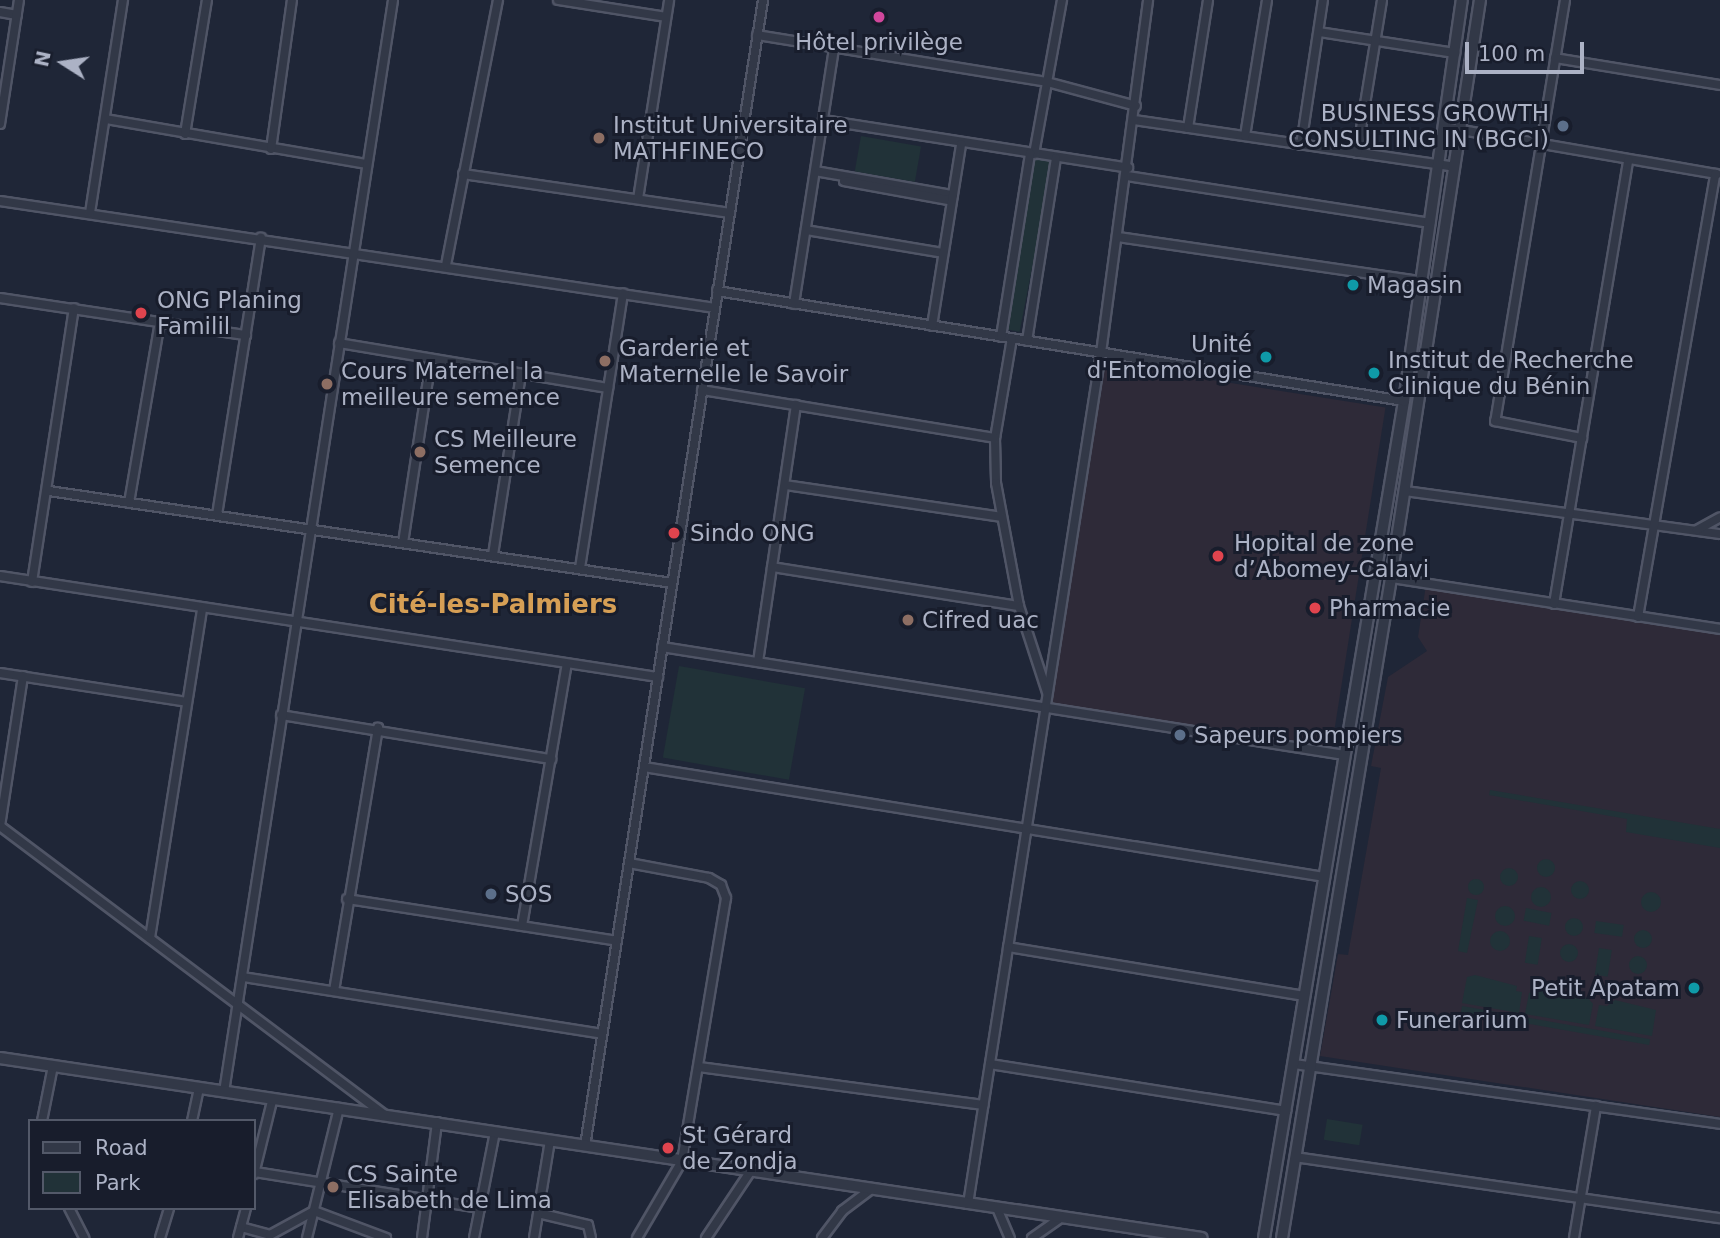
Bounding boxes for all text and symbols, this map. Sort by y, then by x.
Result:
marker: Hôtel privilège [871,9,887,25]
north arrow [28,28,98,98]
place label: Hôtel privilège [795,28,963,56]
scale bar [1468,28,1587,72]
text: 100 m [1478,42,1545,66]
text: N [30,49,55,69]
place label: BUSINESS GROWTH CONSULTING IN (BGCI) [1288,99,1549,153]
place label: Institut Universitaire MATHFINECO [613,111,848,165]
marker: BUSINESS GROWTH CONSULTING IN (BGCI) [1555,118,1571,134]
marker: Institut Universitaire MATHFINECO [591,130,607,146]
place label: Magasin [1367,271,1463,299]
marker: Magasin [1345,277,1361,293]
place label: ONG Planing Familil [157,286,302,340]
marker: ONG Planing Familil [131,303,151,323]
place label: Unité d'Entomologie [1087,330,1252,384]
place label: Garderie et Maternelle le Savoir [619,334,848,388]
place label: Institut de Recherche Clinique du Bénin [1388,346,1634,400]
marker: Unité d'Entomologie [1258,349,1274,365]
marker: Garderie et Maternelle le Savoir [597,353,613,369]
place label: Cours Maternel la meilleure semence [341,357,560,411]
marker: Institut de Recherche Clinique du Bénin [1366,365,1382,381]
marker: Cours Maternel la meilleure semence [319,376,335,392]
place label: CS Meilleure Semence [434,425,577,479]
marker: CS Meilleure Semence [412,444,428,460]
place label: Sindo ONG [690,519,815,547]
marker: Sindo ONG [664,523,684,543]
place label: Hopital de zone d’Abomey-Calavi [1234,529,1429,583]
marker: Hopital de zone d’Abomey-Calavi [1208,546,1228,566]
district label: Cité-les-Palmiers [369,589,617,621]
place label: Pharmacie [1329,594,1450,622]
marker: Pharmacie [1307,600,1323,616]
place label: Cifred uac [922,606,1039,634]
marker: Cifred uac [900,612,916,628]
place label: Sapeurs pompiers [1194,721,1402,749]
marker: Sapeurs pompiers [1172,727,1188,743]
place label: SOS [505,880,552,908]
marker: SOS [483,886,499,902]
place label: Petit Apatam [1531,974,1680,1002]
marker: Petit Apatam [1686,980,1702,996]
place label: Funerarium [1396,1006,1528,1034]
marker: Funerarium [1374,1012,1390,1028]
legend [28,1119,256,1210]
place label: St Gérard de Zondja [682,1121,798,1175]
text: Road [95,1136,148,1160]
marker: St Gérard de Zondja [660,1140,676,1156]
place label: CS Sainte Elisabeth de Lima [347,1160,552,1214]
text: Park [95,1171,140,1195]
marker: CS Sainte Elisabeth de Lima [325,1179,341,1195]

